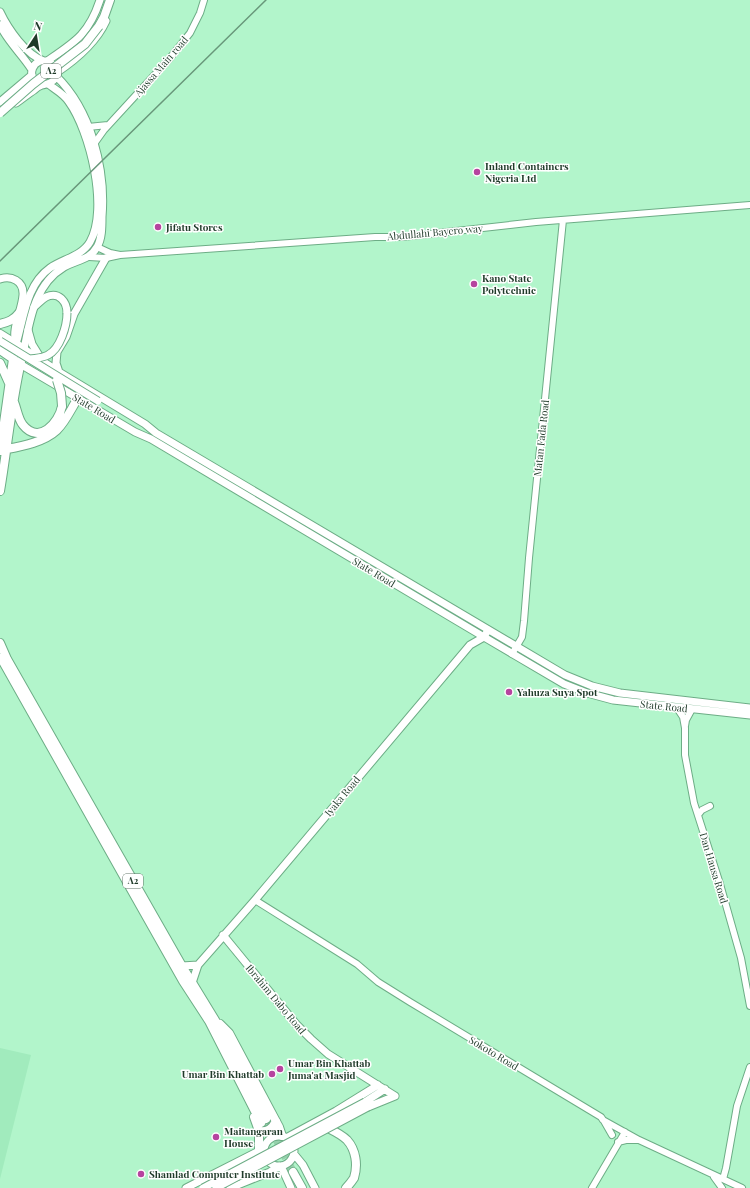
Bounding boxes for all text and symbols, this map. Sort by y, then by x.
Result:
north arrow [16,16,56,56]
text: N [33,18,44,34]
street label: Ajassa Main road [130,33,191,100]
road number: A2 [41,64,61,78]
place label: Inland Containers Nigeria Ltd [485,159,569,185]
marker: Inland Containers Nigeria Ltd [472,167,482,177]
place label: Jifatu Stores [165,220,223,234]
street label: Abdullahi Bayero way [385,221,484,243]
marker: Jifatu Stores [153,222,163,232]
place label: Kano State Polytechnic [482,271,536,297]
marker: Kano State Polytechnic [469,279,479,289]
street label: State Road [70,390,118,426]
street label: Matan Fada Road [530,399,552,477]
street label: State Road [350,554,398,590]
place label: Yahuza Suya Spot [516,685,598,699]
marker: Yahuza Suya Spot [504,687,514,697]
street label: State Road [640,697,689,715]
street label: Iyaka Road [321,773,363,819]
street label: Dan Hausa Road [697,831,731,905]
road number: A2 [123,874,143,888]
street label: Ibrahim Dabo Road [243,961,309,1037]
street label: Sokoto Road [467,1033,522,1073]
place label: Umar Bin Khattab Juma'at Masjid [287,1056,370,1082]
marker: Umar Bin Khattab Juma'at Masjid [275,1064,285,1074]
place label: Umar Bin Khattab [182,1067,264,1081]
marker: Umar Bin Khattab [267,1069,277,1079]
place label: Maitangaran House [224,1124,284,1150]
marker: Maitangaran House [211,1132,221,1142]
place label: Shamlad Computer Institute [149,1167,280,1181]
marker: Shamlad Computer Institute [136,1169,146,1179]

